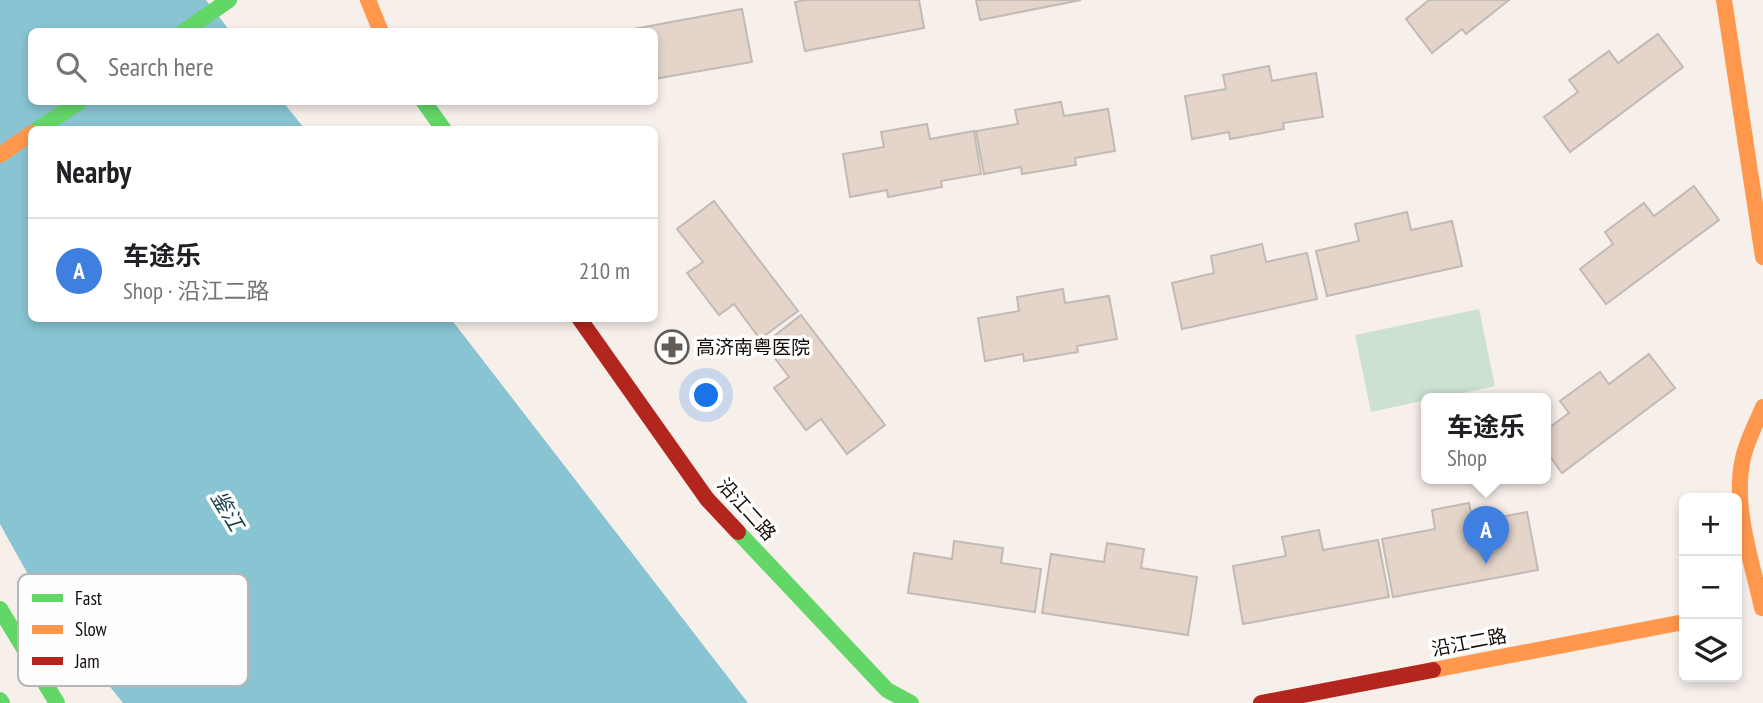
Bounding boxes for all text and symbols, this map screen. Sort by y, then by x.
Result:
search box [28,28,658,105]
icon: search [52,48,90,86]
text: Search here [108,50,214,83]
text: Nearby [56,152,131,191]
text: 车途乐 [123,239,201,272]
text: A [73,256,85,285]
text: 210 m [579,256,630,285]
text: Shop · 沿江二路 [123,276,270,305]
pharmacy icon: 高济南粤医院 [653,328,691,366]
place label: 高济南粤医院 [696,335,810,359]
your location [689,378,723,412]
popup [1421,393,1551,484]
text: 车途乐 [1447,410,1525,443]
text: Shop [1447,443,1487,472]
street label: 沿江二路 [713,473,781,545]
water label: 鉴江 [205,486,251,537]
map controls [1679,493,1742,682]
button: + [1679,493,1742,556]
pin: A [1463,506,1509,564]
button: − [1679,556,1742,619]
legend [18,574,248,686]
text: Fast [75,586,103,610]
text: Slow [75,617,108,641]
button: layers [1679,619,1742,682]
street label: 沿江二路 [1429,623,1509,661]
text: Jam [74,649,100,673]

